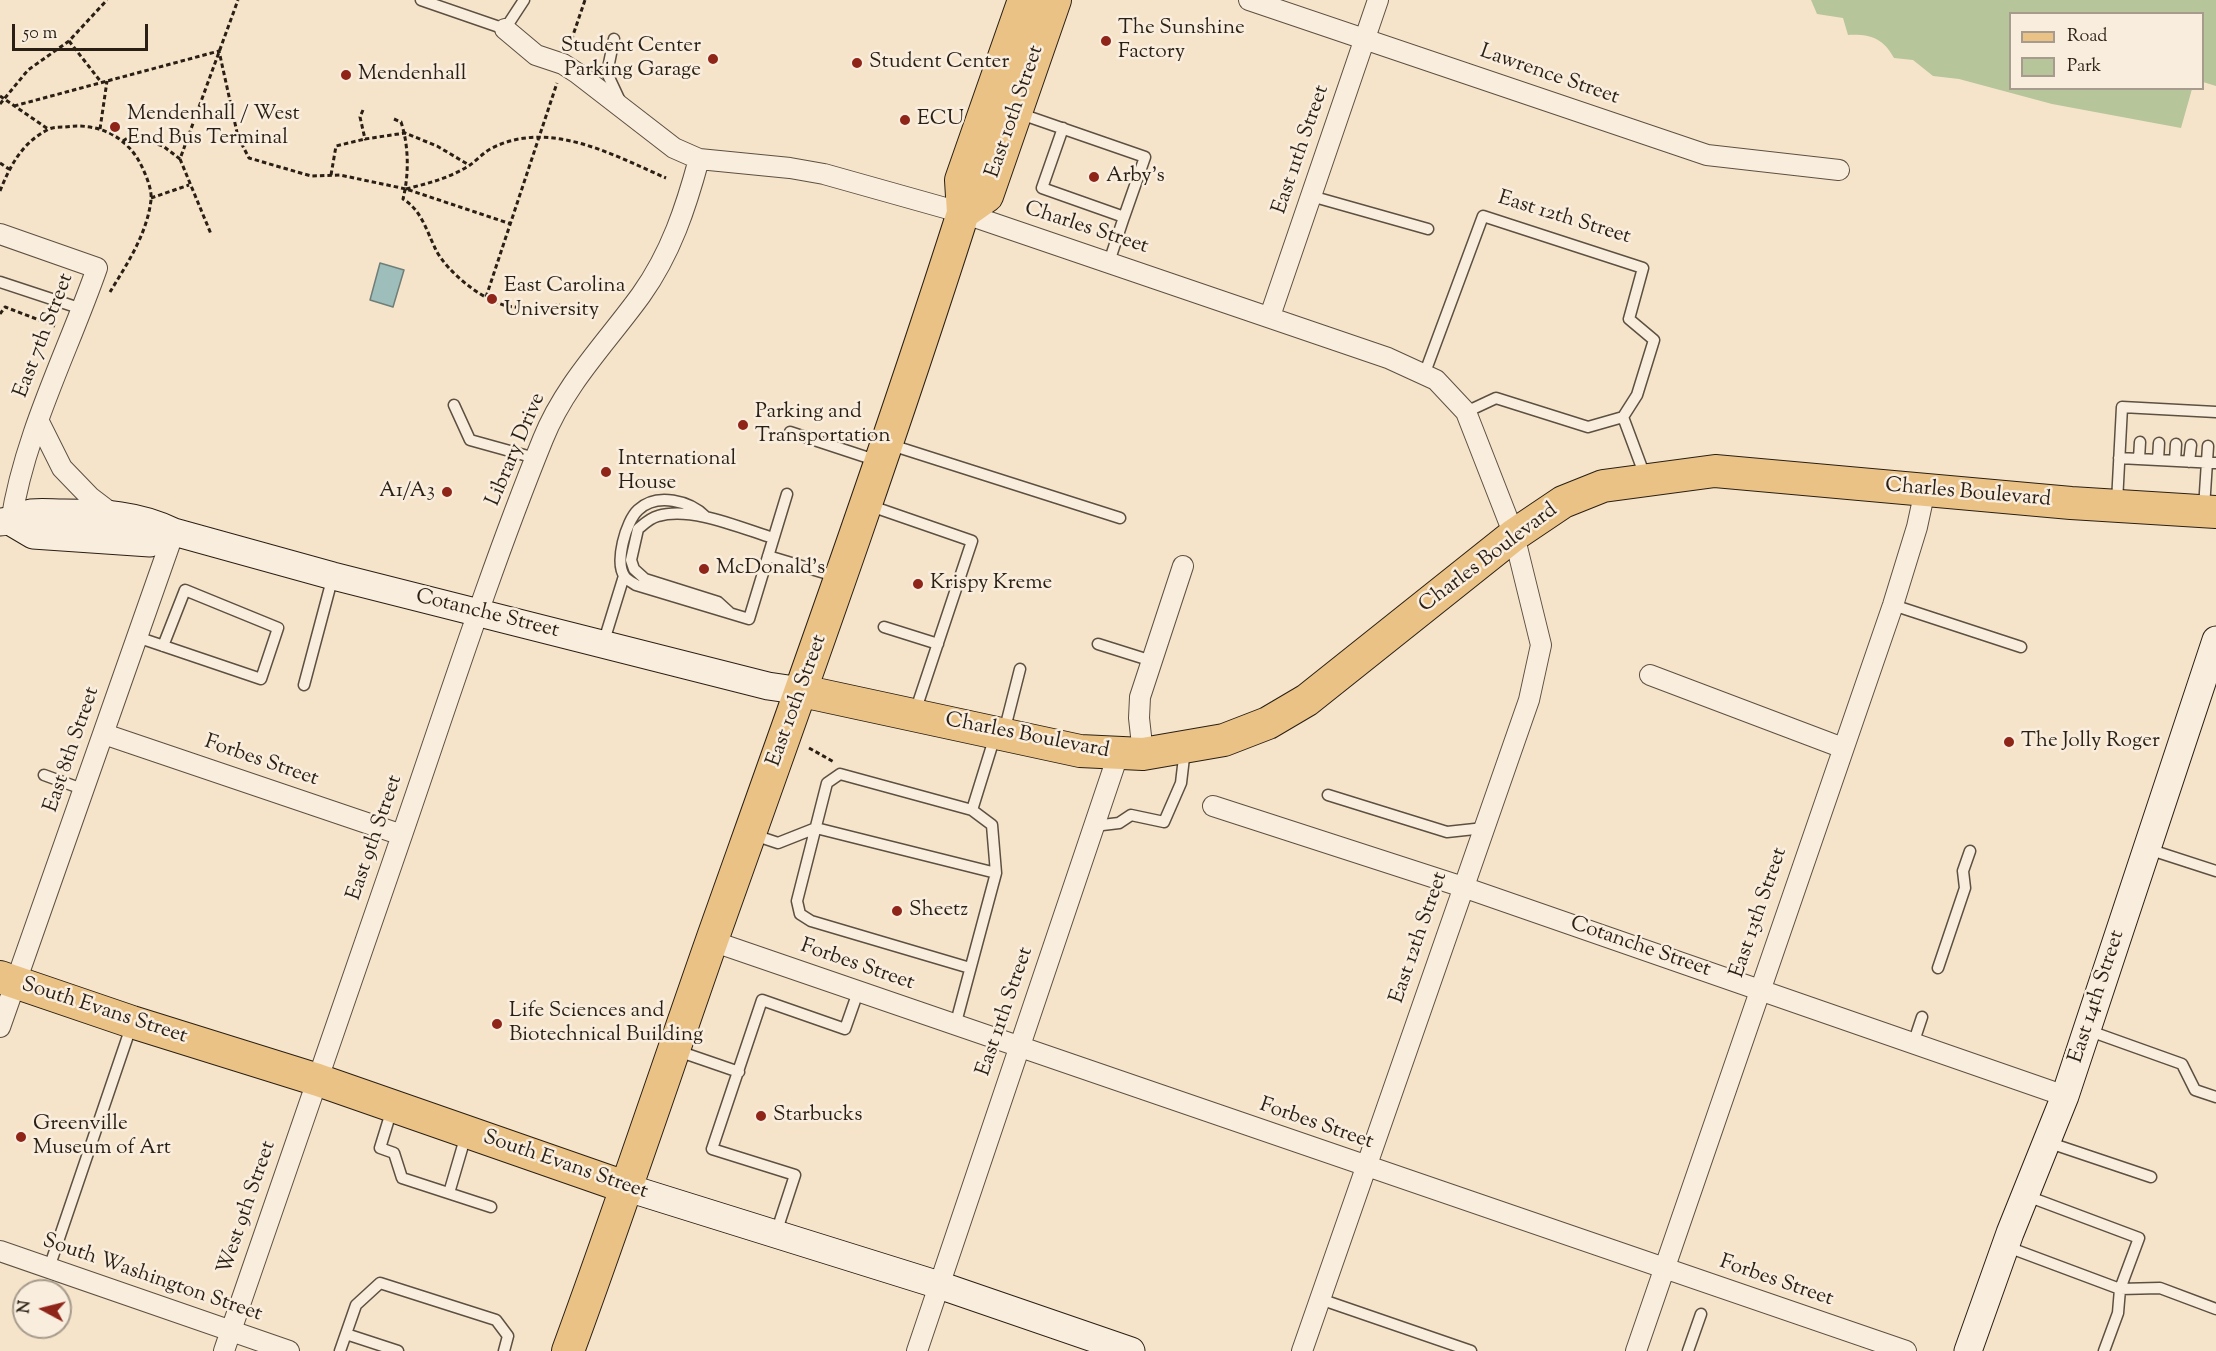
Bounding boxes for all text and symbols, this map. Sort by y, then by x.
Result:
scale bar [15,12,152,50]
legend [2009,12,2204,90]
place label: The Sunshine Factory [1118,16,1245,66]
text: 50 m [23,21,57,47]
text: Road [2067,24,2107,50]
place label: Student Center Parking Garage [561,34,701,84]
marker: The Sunshine Factory [1099,34,1113,48]
street label: Lawrence Street [1476,40,1622,112]
street label: East 10th Street [982,42,1050,182]
place label: Student Center [869,50,1009,76]
marker: Student Center Parking Garage [706,52,720,66]
text: Park [2067,54,2101,80]
marker: Student Center [850,56,864,70]
place label: Mendenhall [358,62,467,88]
marker: Mendenhall [339,68,353,82]
street label: East 11th Street [1268,82,1336,218]
place label: Mendenhall / West End Bus Terminal [127,102,300,152]
place label: ECU [917,107,964,133]
marker: ECU [898,113,912,127]
marker: Mendenhall / West End Bus Terminal [108,120,122,134]
place label: Arby's [1106,164,1165,190]
marker: Arby's [1087,170,1101,184]
street label: East 12th Street [1495,187,1633,251]
street label: Charles Street [1021,197,1151,261]
street label: East 7th Street [10,270,80,402]
place label: East Carolina University [504,274,625,324]
marker: East Carolina University [485,292,499,306]
street label: Library Drive [482,390,552,510]
place label: Parking and Transportation [755,400,891,450]
marker: Parking and Transportation [736,418,750,432]
place label: International House [618,447,736,497]
marker: International House [599,465,613,479]
street label: Charles Boulevard [1884,474,2052,514]
place label: A1/A3 [379,479,435,505]
marker: A1/A3 [440,485,454,499]
street label: Charles Boulevard [1415,499,1563,619]
place label: McDonald's [716,556,825,582]
marker: McDonald's [697,562,711,576]
place label: Krispy Kreme [930,571,1052,597]
marker: Krispy Kreme [911,577,925,591]
street label: Cotanche Street [413,585,561,645]
street label: East 10th Street [762,632,834,770]
street label: East 8th Street [40,684,106,816]
street label: Charles Boulevard [943,709,1111,765]
place label: The Jolly Roger [2021,729,2160,755]
street label: Forbes Street [201,731,321,793]
marker: The Jolly Roger [2002,735,2016,749]
street label: East 9th Street [343,772,409,904]
street label: East 13th Street [1726,845,1794,981]
street label: East 12th Street [1386,869,1454,1007]
place label: Sheetz [909,898,968,924]
marker: Sheetz [890,904,904,918]
street label: Cotanche Street [1567,912,1713,984]
street label: East 14th Street [2065,927,2131,1067]
street label: Forbes Street [797,935,917,997]
street label: East 11th Street [972,944,1040,1080]
street label: South Evans Street [18,973,190,1051]
place label: Life Sciences and Biotechnical Building [509,999,703,1049]
marker: Life Sciences and Biotechnical Building [490,1017,504,1031]
street label: Forbes Street [1256,1094,1376,1156]
place label: Starbucks [773,1103,862,1129]
marker: Starbucks [754,1109,768,1123]
place label: Greenville Museum of Art [33,1112,171,1162]
street label: South Evans Street [479,1126,651,1206]
marker: Greenville Museum of Art [14,1130,28,1144]
street label: West 9th Street [213,1138,283,1278]
street label: South Washington Street [39,1230,265,1328]
street label: Forbes Street [1716,1251,1836,1313]
north arrow [12,1279,72,1339]
text: N [13,1299,38,1315]

